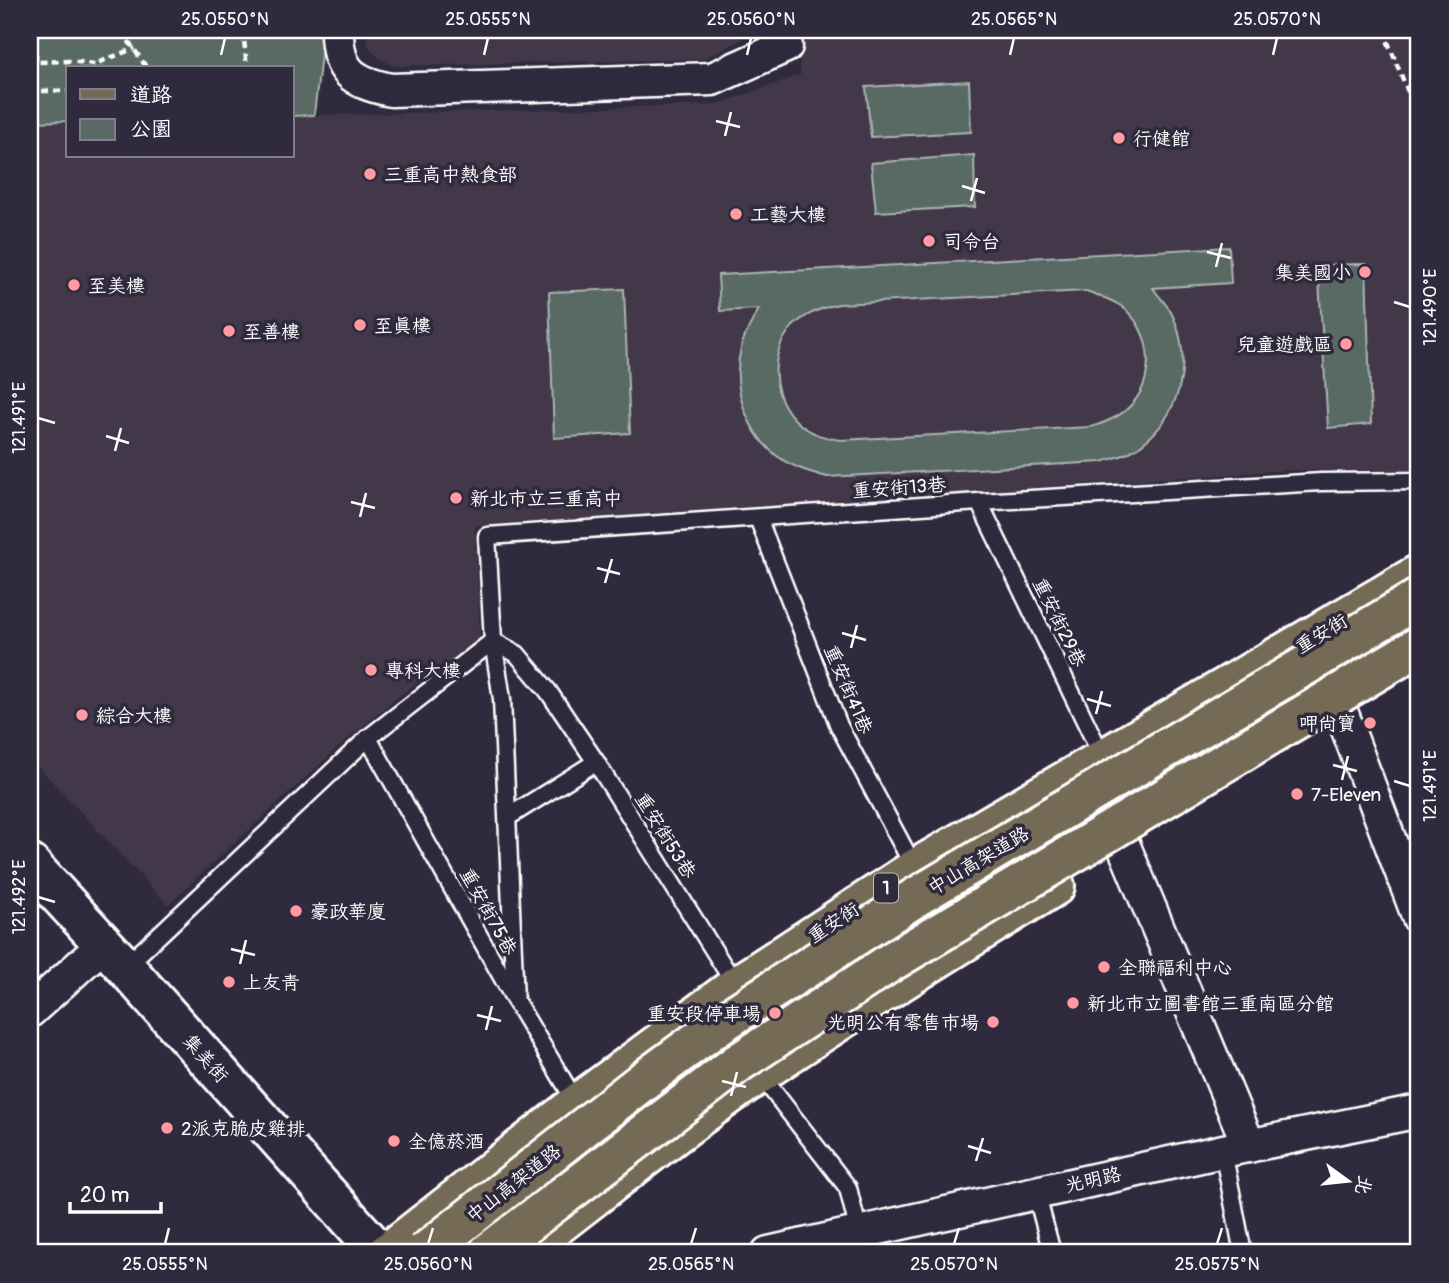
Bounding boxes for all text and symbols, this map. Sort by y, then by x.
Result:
text: 25.0550°N [181,8,269,31]
text: 25.0555°N [445,8,531,31]
text: 25.0560°N [707,8,795,31]
text: 25.0565°N [971,8,1057,31]
text: 25.0570°N [1233,8,1321,31]
legend [66,66,294,158]
text: 道路 [130,82,172,109]
text: 公園 [130,116,172,143]
place label: 行健館 [1133,127,1190,151]
marker: 行健館 [1111,130,1127,146]
place label: 三重高中熱食部 [384,163,517,187]
marker: 三重高中熱食部 [362,166,378,182]
place label: 工藝大樓 [750,203,826,227]
marker: 工藝大樓 [728,206,744,222]
place label: 司令台 [943,230,1000,254]
marker: 司令台 [921,233,937,249]
place label: 集美國小 [1275,261,1351,285]
marker: 集美國小 [1357,264,1373,280]
text: 121.490°E [1419,268,1442,346]
place label: 至美樓 [88,274,145,298]
marker: 至美樓 [66,277,82,293]
place label: 至真樓 [374,314,431,338]
marker: 至真樓 [352,317,368,333]
place label: 至善樓 [243,320,300,344]
marker: 至善樓 [221,323,237,339]
place label: 兒童遊戲區 [1237,333,1332,357]
marker: 兒童遊戲區 [1338,336,1354,352]
text: 121.491°E [8,382,31,454]
street label: 重安街13巷 [851,473,947,503]
place label: 新北市立三重高中 [470,487,622,511]
marker: 新北市立三重高中 [448,490,464,506]
street label: 重安街29巷 [1027,574,1091,671]
street label: 重安街 [1291,609,1352,659]
street label: 重安街41巷 [819,641,878,738]
place label: 專科大樓 [385,659,461,683]
marker: 專科大樓 [363,662,379,678]
place label: 綜合大樓 [96,704,172,728]
marker: 綜合大樓 [74,707,90,723]
place label: 呷尚寶 [1299,712,1356,736]
marker: 呷尚寶 [1362,715,1378,731]
text: 121.491°E [1419,750,1442,822]
place label: 7-Eleven [1311,783,1381,807]
marker: 7-Eleven [1289,786,1305,802]
street label: 重安街53巷 [629,788,701,883]
street label: 中山高架道路 [923,821,1034,901]
text: 121.492°E [8,859,31,935]
street label: 重安街75巷 [454,864,522,959]
road number: 1 [874,874,898,903]
street label: 重安街 [803,897,864,948]
place label: 豪政華廈 [310,900,386,924]
marker: 豪政華廈 [288,903,304,919]
place label: 全聯福利中心 [1118,956,1232,980]
marker: 全聯福利中心 [1096,959,1112,975]
place label: 上友青 [243,971,300,995]
marker: 上友青 [221,974,237,990]
place label: 新北市立圖書館三重南區分館 [1087,992,1334,1016]
marker: 新北市立圖書館三重南區分館 [1065,995,1081,1011]
place label: 重安段停車場 [647,1002,761,1026]
marker: 重安段停車場 [767,1005,783,1021]
place label: 光明公有零售市場 [827,1011,979,1035]
marker: 光明公有零售市場 [985,1014,1001,1030]
street label: 集美街 [177,1029,233,1088]
place label: 2派克脆皮雞排 [181,1117,306,1141]
marker: 2派克脆皮雞排 [159,1120,175,1136]
place label: 全億菸酒 [408,1130,484,1154]
marker: 全億菸酒 [386,1133,402,1149]
street label: 中山高架道路 [461,1139,566,1228]
north arrow [1312,1146,1382,1216]
street label: 光明路 [1063,1162,1124,1198]
scale bar [70,1171,161,1215]
text: 北 [1349,1173,1378,1197]
text: 20 m [80,1182,129,1209]
text: 25.0555°N [122,1253,208,1276]
text: 25.0560°N [384,1253,472,1276]
text: 25.0565°N [648,1253,734,1276]
text: 25.0570°N [910,1253,998,1276]
text: 25.0575°N [1174,1253,1260,1276]

